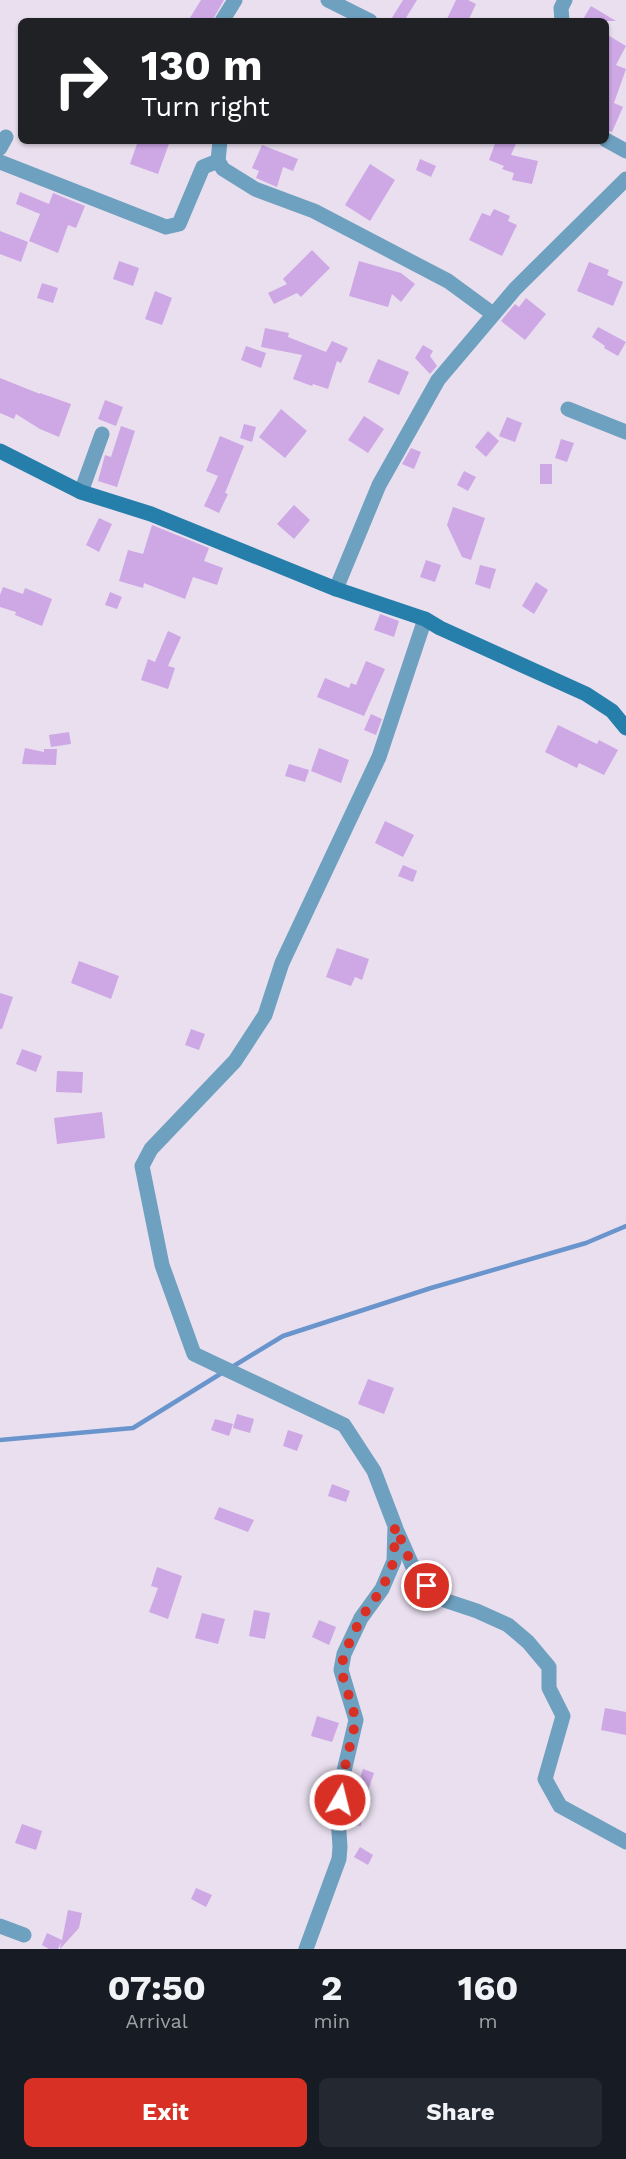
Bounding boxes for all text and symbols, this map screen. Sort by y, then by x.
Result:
text: 130 m [141,41,263,90]
icon: right [42,42,120,120]
text: Turn right [141,91,270,123]
pin [401,1560,452,1611]
icon: arrive [410,1569,443,1602]
position arrow [308,1768,372,1832]
text: 07:50 [107,1967,206,2009]
text: 2 [321,1967,343,2009]
text: 160 [458,1967,519,2009]
text: Arrival [126,2009,188,2033]
text: min [313,2009,350,2033]
text: m [479,2009,498,2033]
button: Exit [24,2078,307,2147]
button: Share [319,2078,602,2147]

